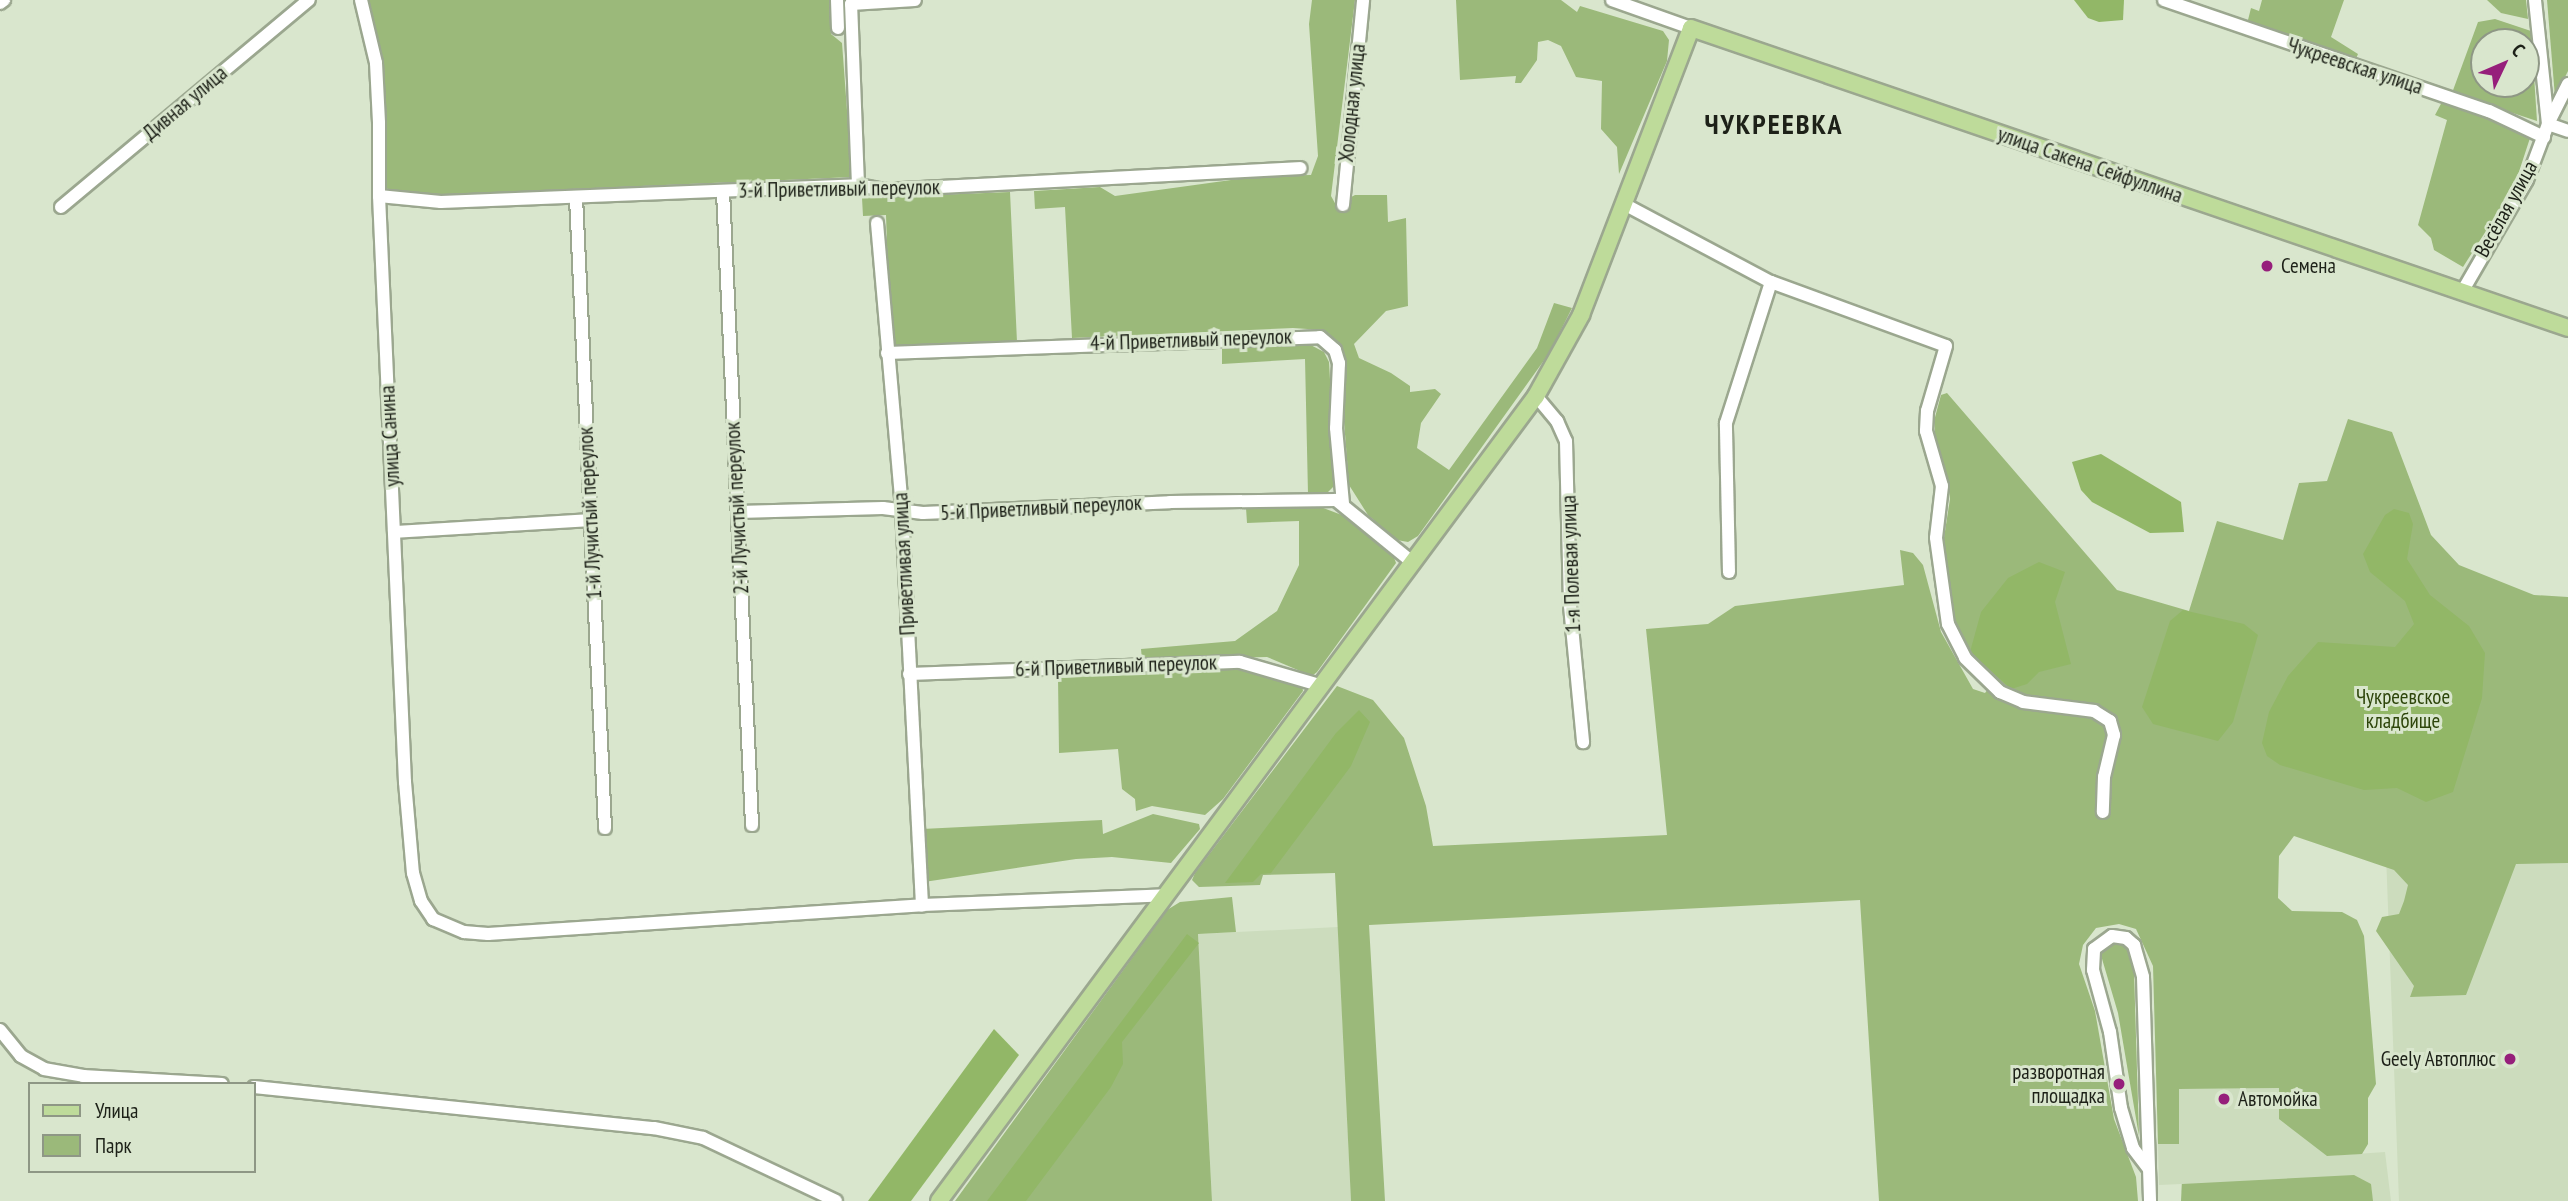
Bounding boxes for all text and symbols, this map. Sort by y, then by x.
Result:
north arrow [2470,28,2540,98]
street label: Чукреевская улица [2284,32,2426,100]
text: С [2507,38,2530,61]
street label: Холодная улица [1333,43,1371,163]
street label: Дивная улица [138,60,232,146]
district label: ЧУКРЕЕВКА [1706,107,1842,141]
street label: улица Сакена Сейфуллина [1994,122,2186,208]
street label: Весёлая улица [2469,156,2543,262]
street label: 3-й Приветливый переулок [738,175,940,203]
place label: Семена [2281,253,2336,279]
marker: Семена [2259,258,2275,274]
street label: 4-й Приветливый переулок [1090,324,1292,356]
street label: улица Санина [375,385,405,487]
street label: 2-й Лучистый переулок [720,421,754,595]
street label: 1-й Лучистый переулок [573,426,607,600]
street label: 5-й Приветливый переулок [940,490,1142,526]
street label: Приветливая улица [888,492,920,636]
street label: 1-я Полевая улица [1556,495,1586,633]
street label: 6-й Приветливый переулок [1015,650,1217,682]
park label: Чукреевское кладбище [2356,684,2450,734]
place label: Geely Автоплюс [2380,1046,2496,1072]
marker: Geely Автоплюс [2502,1051,2518,1067]
place label: разворотная площадка [2012,1059,2105,1109]
marker: разворотная площадка [2111,1076,2127,1092]
legend [28,1082,256,1173]
place label: Автомойка [2238,1086,2318,1112]
marker: Автомойка [2216,1091,2232,1107]
text: Улица [95,1097,138,1124]
text: Парк [95,1132,132,1159]

